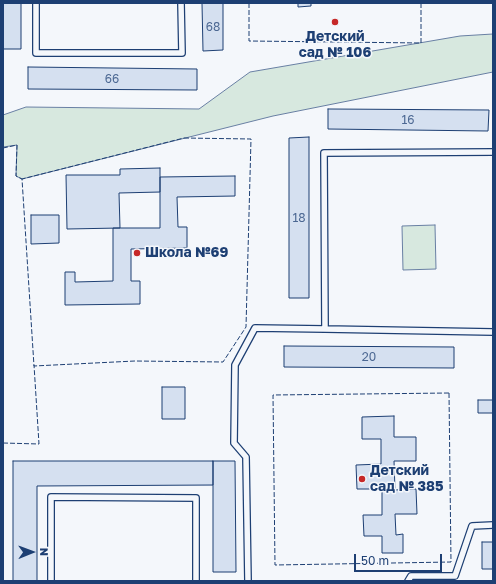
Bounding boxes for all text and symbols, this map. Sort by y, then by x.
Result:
marker: Детский сад № 106 [330,17,340,27]
house number: 68 [206,20,220,34]
place label: Детский сад № 106 [299,29,371,62]
house number: 66 [105,72,119,86]
house number: 16 [401,113,415,127]
house number: 18 [292,211,306,225]
place label: Школа №69 [145,245,228,261]
marker: Школа №69 [132,248,142,258]
house number: 20 [362,350,376,364]
place label: Детский сад № 385 [370,463,443,496]
marker: Детский сад № 385 [357,474,367,484]
north arrow [12,532,52,572]
scale bar [356,546,444,572]
text: N [38,547,51,556]
text: 50 m [361,553,389,568]

